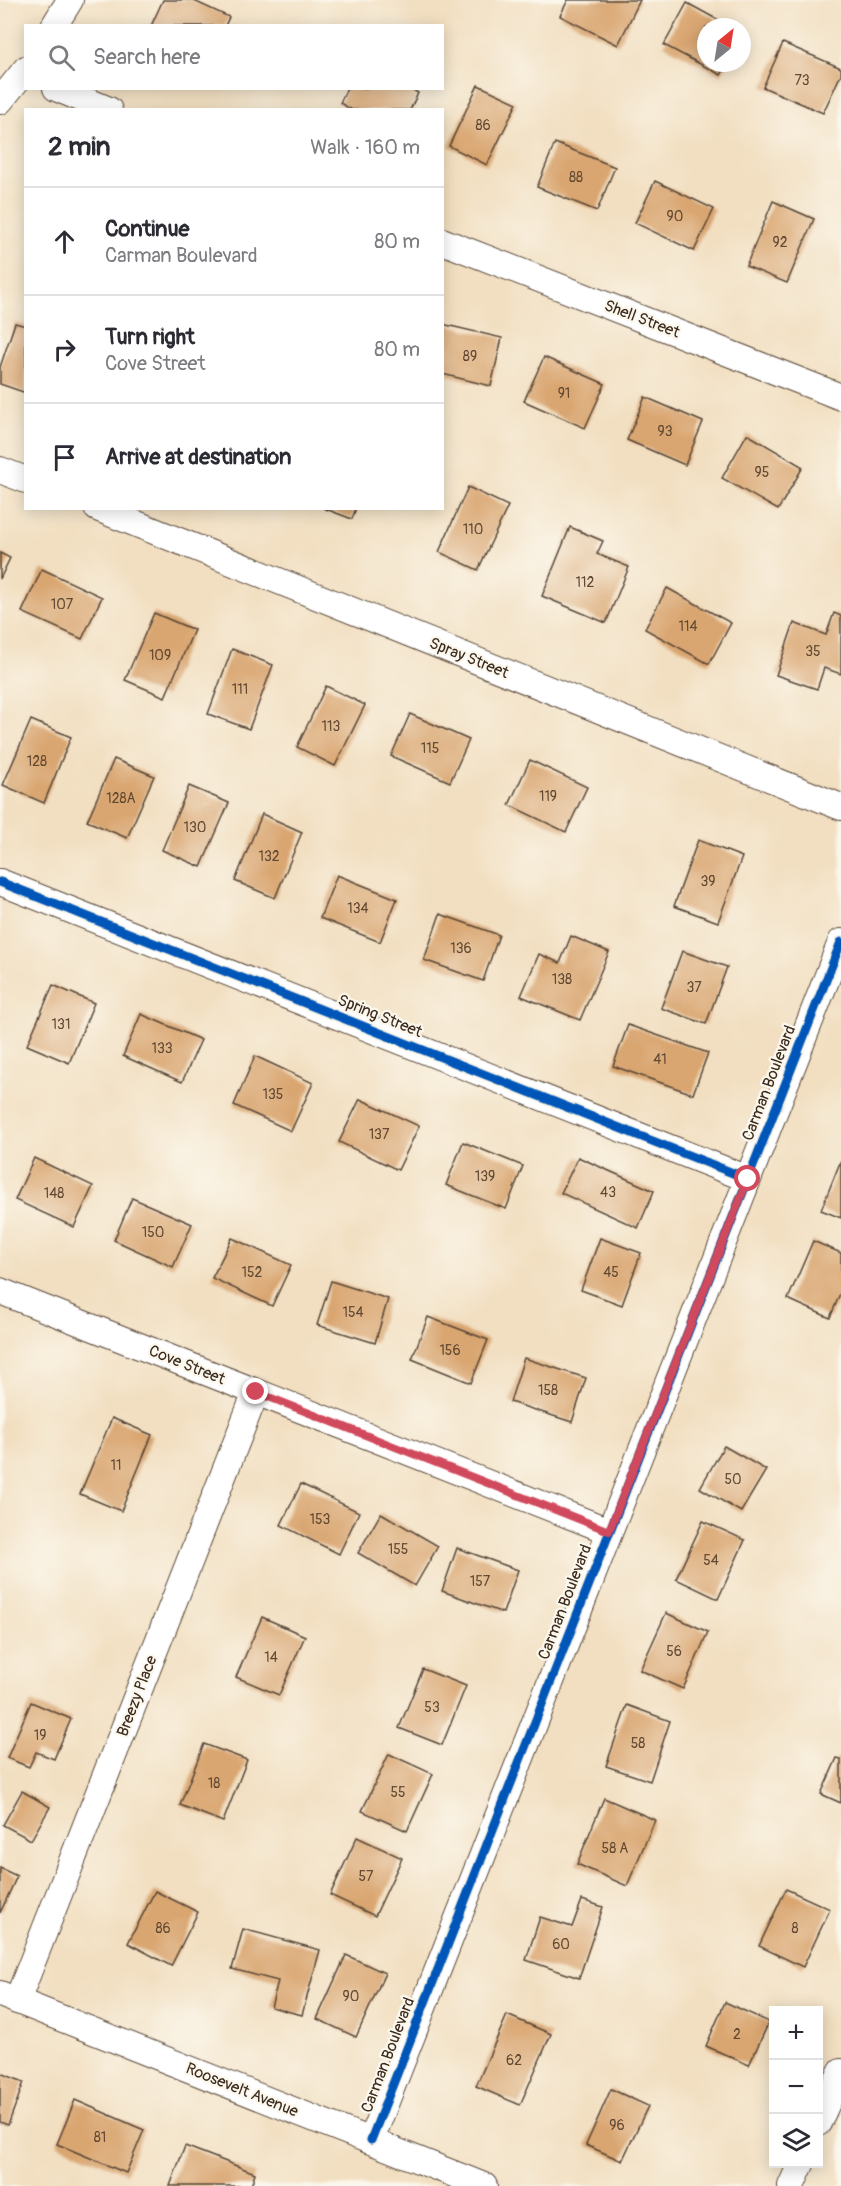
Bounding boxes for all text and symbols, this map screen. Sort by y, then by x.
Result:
north arrow [697,18,751,72]
search box [24,24,444,90]
icon: search [45,41,78,74]
text: Search here [93,43,200,71]
house number: 73 [794,72,810,89]
house number: 86 [475,117,491,134]
text: 2 min [48,131,110,163]
text: Walk · 160 m [310,135,420,160]
house number: 88 [569,169,583,186]
house number: 90 [667,208,683,225]
text: Continue [105,215,189,243]
icon: ahead [48,225,81,258]
text: 80 m [374,229,420,254]
house number: 92 [772,234,788,251]
text: Carman Boulevard [105,243,257,268]
street label: Shell Street [601,295,683,343]
text: Turn right [105,323,195,351]
icon: right [48,333,81,366]
text: 80 m [374,337,420,362]
house number: 89 [463,348,477,365]
text: Cove Street [105,351,206,376]
house number: 91 [558,385,570,402]
house number: 93 [657,423,673,440]
icon: arrive [48,441,81,474]
text: Arrive at destination [105,443,291,471]
house number: 95 [755,464,769,481]
house number: 110 [463,521,483,538]
house number: 112 [576,574,595,591]
house number: 107 [51,596,74,613]
house number: 114 [678,618,698,635]
street label: Spray Street [426,633,512,683]
house number: 35 [805,643,821,660]
house number: 109 [149,647,171,664]
house number: 111 [232,681,248,698]
house number: 113 [322,718,341,735]
house number: 115 [421,740,439,757]
house number: 128 [27,753,47,770]
house number: 119 [539,788,557,805]
house number: 128A [106,790,136,807]
house number: 130 [184,819,206,836]
house number: 132 [258,848,280,865]
house number: 39 [700,873,716,890]
house number: 134 [347,900,369,917]
house number: 136 [450,940,472,957]
house number: 138 [552,971,572,988]
house number: 37 [686,979,702,996]
street label: Spring Street [335,990,426,1042]
house number: 131 [52,1016,70,1033]
street label: Carman Boulevard [738,1022,800,1144]
house number: 133 [151,1040,173,1057]
house number: 41 [653,1051,667,1068]
house number: 135 [263,1086,283,1103]
house number: 137 [369,1126,390,1143]
route start [734,1165,760,1191]
house number: 139 [475,1168,495,1185]
house number: 43 [600,1184,616,1201]
house number: 148 [44,1185,64,1202]
house number: 150 [142,1224,164,1241]
house number: 152 [242,1264,263,1281]
house number: 45 [603,1264,619,1281]
house number: 154 [342,1304,364,1321]
street label: Cove Street [146,1341,229,1390]
house number: 156 [439,1342,461,1359]
route end [242,1378,268,1404]
house number: 158 [538,1382,558,1399]
house number: 11 [111,1457,121,1474]
house number: 50 [724,1471,742,1488]
house number: 153 [310,1511,331,1528]
house number: 155 [388,1541,408,1558]
street label: Carman Boulevard [534,1541,596,1663]
house number: 54 [703,1552,719,1569]
house number: 157 [470,1573,491,1590]
house number: 56 [666,1643,682,1660]
house number: 14 [264,1649,278,1666]
street label: Breezy Place [112,1653,162,1739]
house number: 53 [424,1699,440,1716]
house number: 19 [34,1727,46,1744]
house number: 58 [631,1735,645,1752]
house number: 18 [208,1775,220,1792]
house number: 55 [390,1784,406,1801]
house number: 58 A [602,1840,628,1857]
house number: 57 [359,1868,374,1885]
house number: 86 [155,1920,171,1937]
house number: 8 [791,1920,799,1937]
house number: 60 [552,1936,570,1953]
house number: 90 [343,1988,359,2005]
street label: Carman Boulevard [357,1994,419,2116]
map controls [769,2006,823,2168]
button: + [769,2006,823,2060]
house number: 2 [733,2026,741,2043]
house number: 62 [506,2052,522,2069]
street label: Roosevelt Avenue [183,2058,301,2122]
button: − [769,2060,823,2114]
button: layers [769,2114,823,2168]
house number: 96 [609,2117,625,2134]
house number: 81 [94,2129,106,2146]

